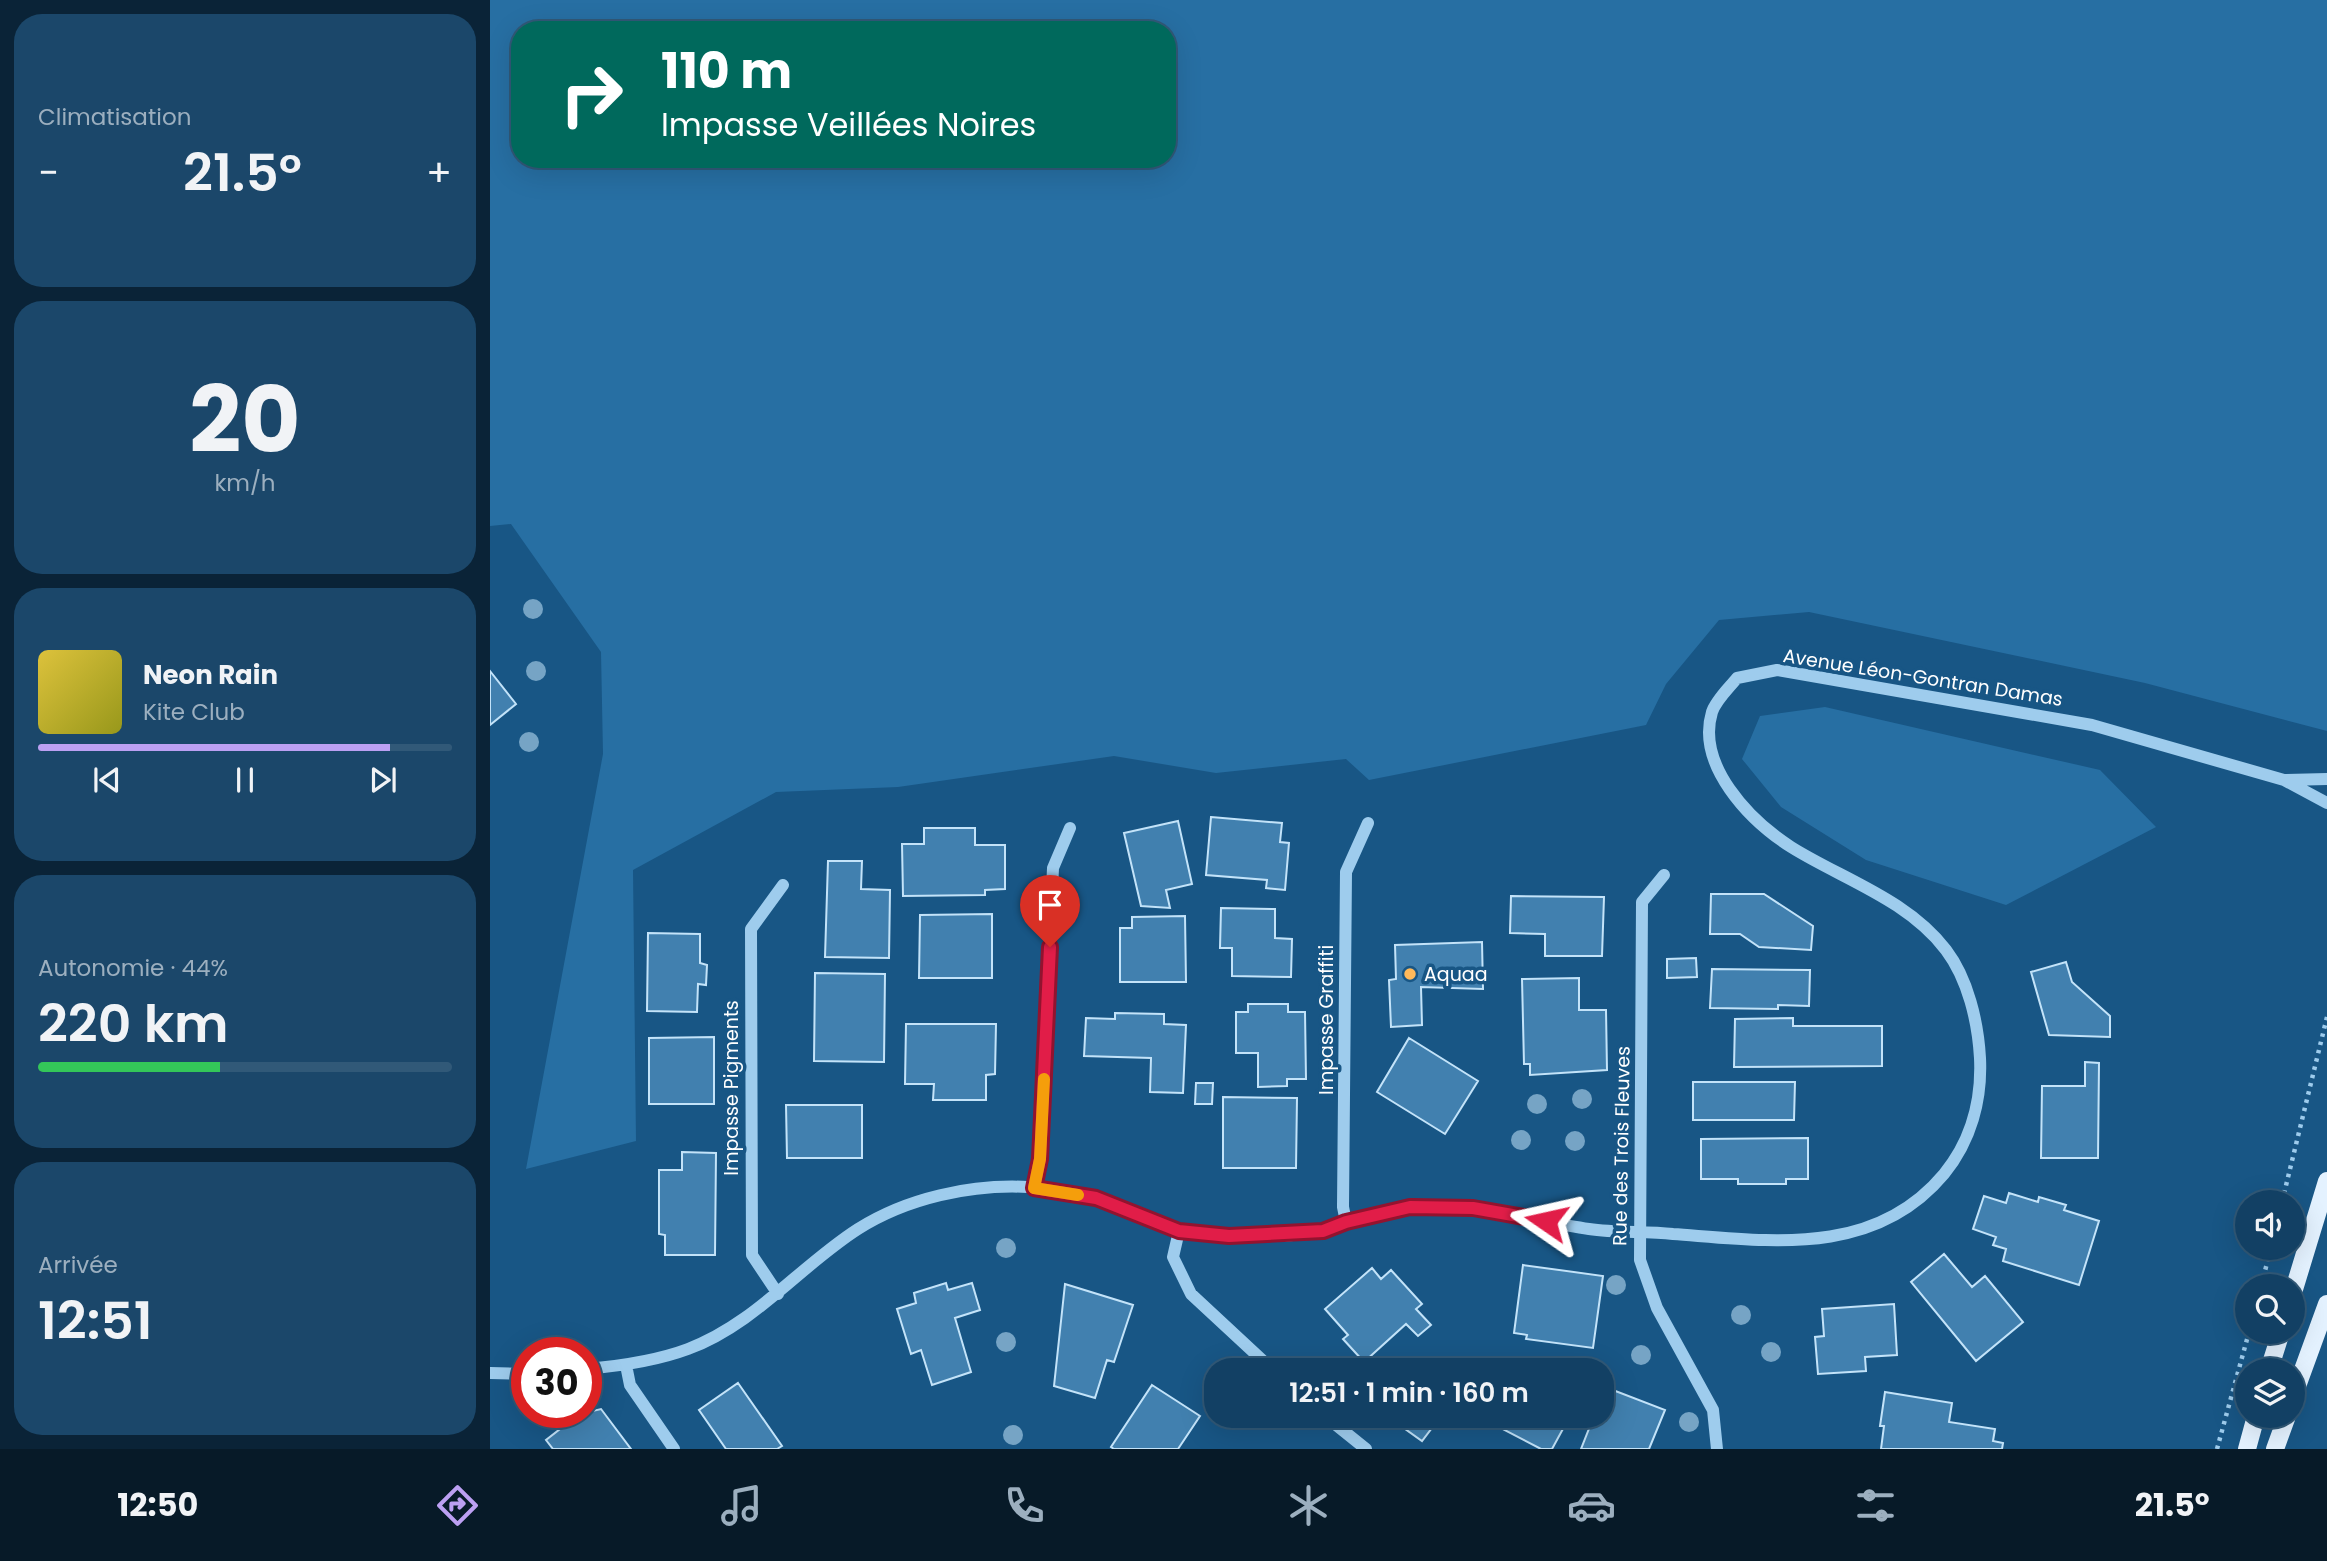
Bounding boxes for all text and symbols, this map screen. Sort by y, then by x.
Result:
text: 110 m [661,37,792,105]
icon: right [546,49,637,140]
text: Climatisation [38,101,191,133]
text: Impasse Veillées Noires [661,102,1036,147]
text: 21.5° [183,136,302,209]
text: − [38,146,59,199]
text: + [426,146,452,199]
text: 20 [189,356,301,484]
text: km/h [214,467,276,499]
street label: Avenue Léon-Gontran Damas [1781,642,2065,713]
text: Neon Rain [143,657,278,693]
text: Kite Club [143,696,245,728]
icon: previous [88,761,126,799]
icon: pause [226,761,264,799]
icon: next [364,761,402,799]
pin [1020,875,1080,947]
icon: arrive [1031,886,1069,924]
street label: Impasse Graffiti [1313,945,1340,1095]
text: Autonomie · 44% [38,952,228,984]
place label: Aquaa [1424,961,1488,988]
marker: Aquaa [1402,966,1418,982]
text: 220 km [38,987,229,1060]
street label: Impasse Pigments [718,1000,745,1176]
street label: Rue des Trois Fleuves [1606,1046,1637,1246]
position arrow [1509,1184,1583,1258]
map controls [2235,1190,2305,1428]
button: sound [2235,1190,2305,1260]
text: Arrivée [38,1249,118,1281]
button: search [2235,1274,2305,1344]
text: 12:51 [38,1284,153,1357]
speed limit sign: 30 [511,1337,602,1428]
button: layers [2235,1358,2305,1428]
text: 12:51 · 1 min · 160 m [1289,1375,1529,1411]
icon: directions [433,1481,482,1530]
icon: music [717,1481,766,1530]
icon: phone [1000,1481,1049,1530]
icon: climate [1284,1481,1333,1530]
icon: car [1567,1481,1616,1530]
icon: filters [1851,1481,1900,1530]
text: 12:50 [117,1482,198,1527]
text: 21.5° [2135,1482,2210,1527]

